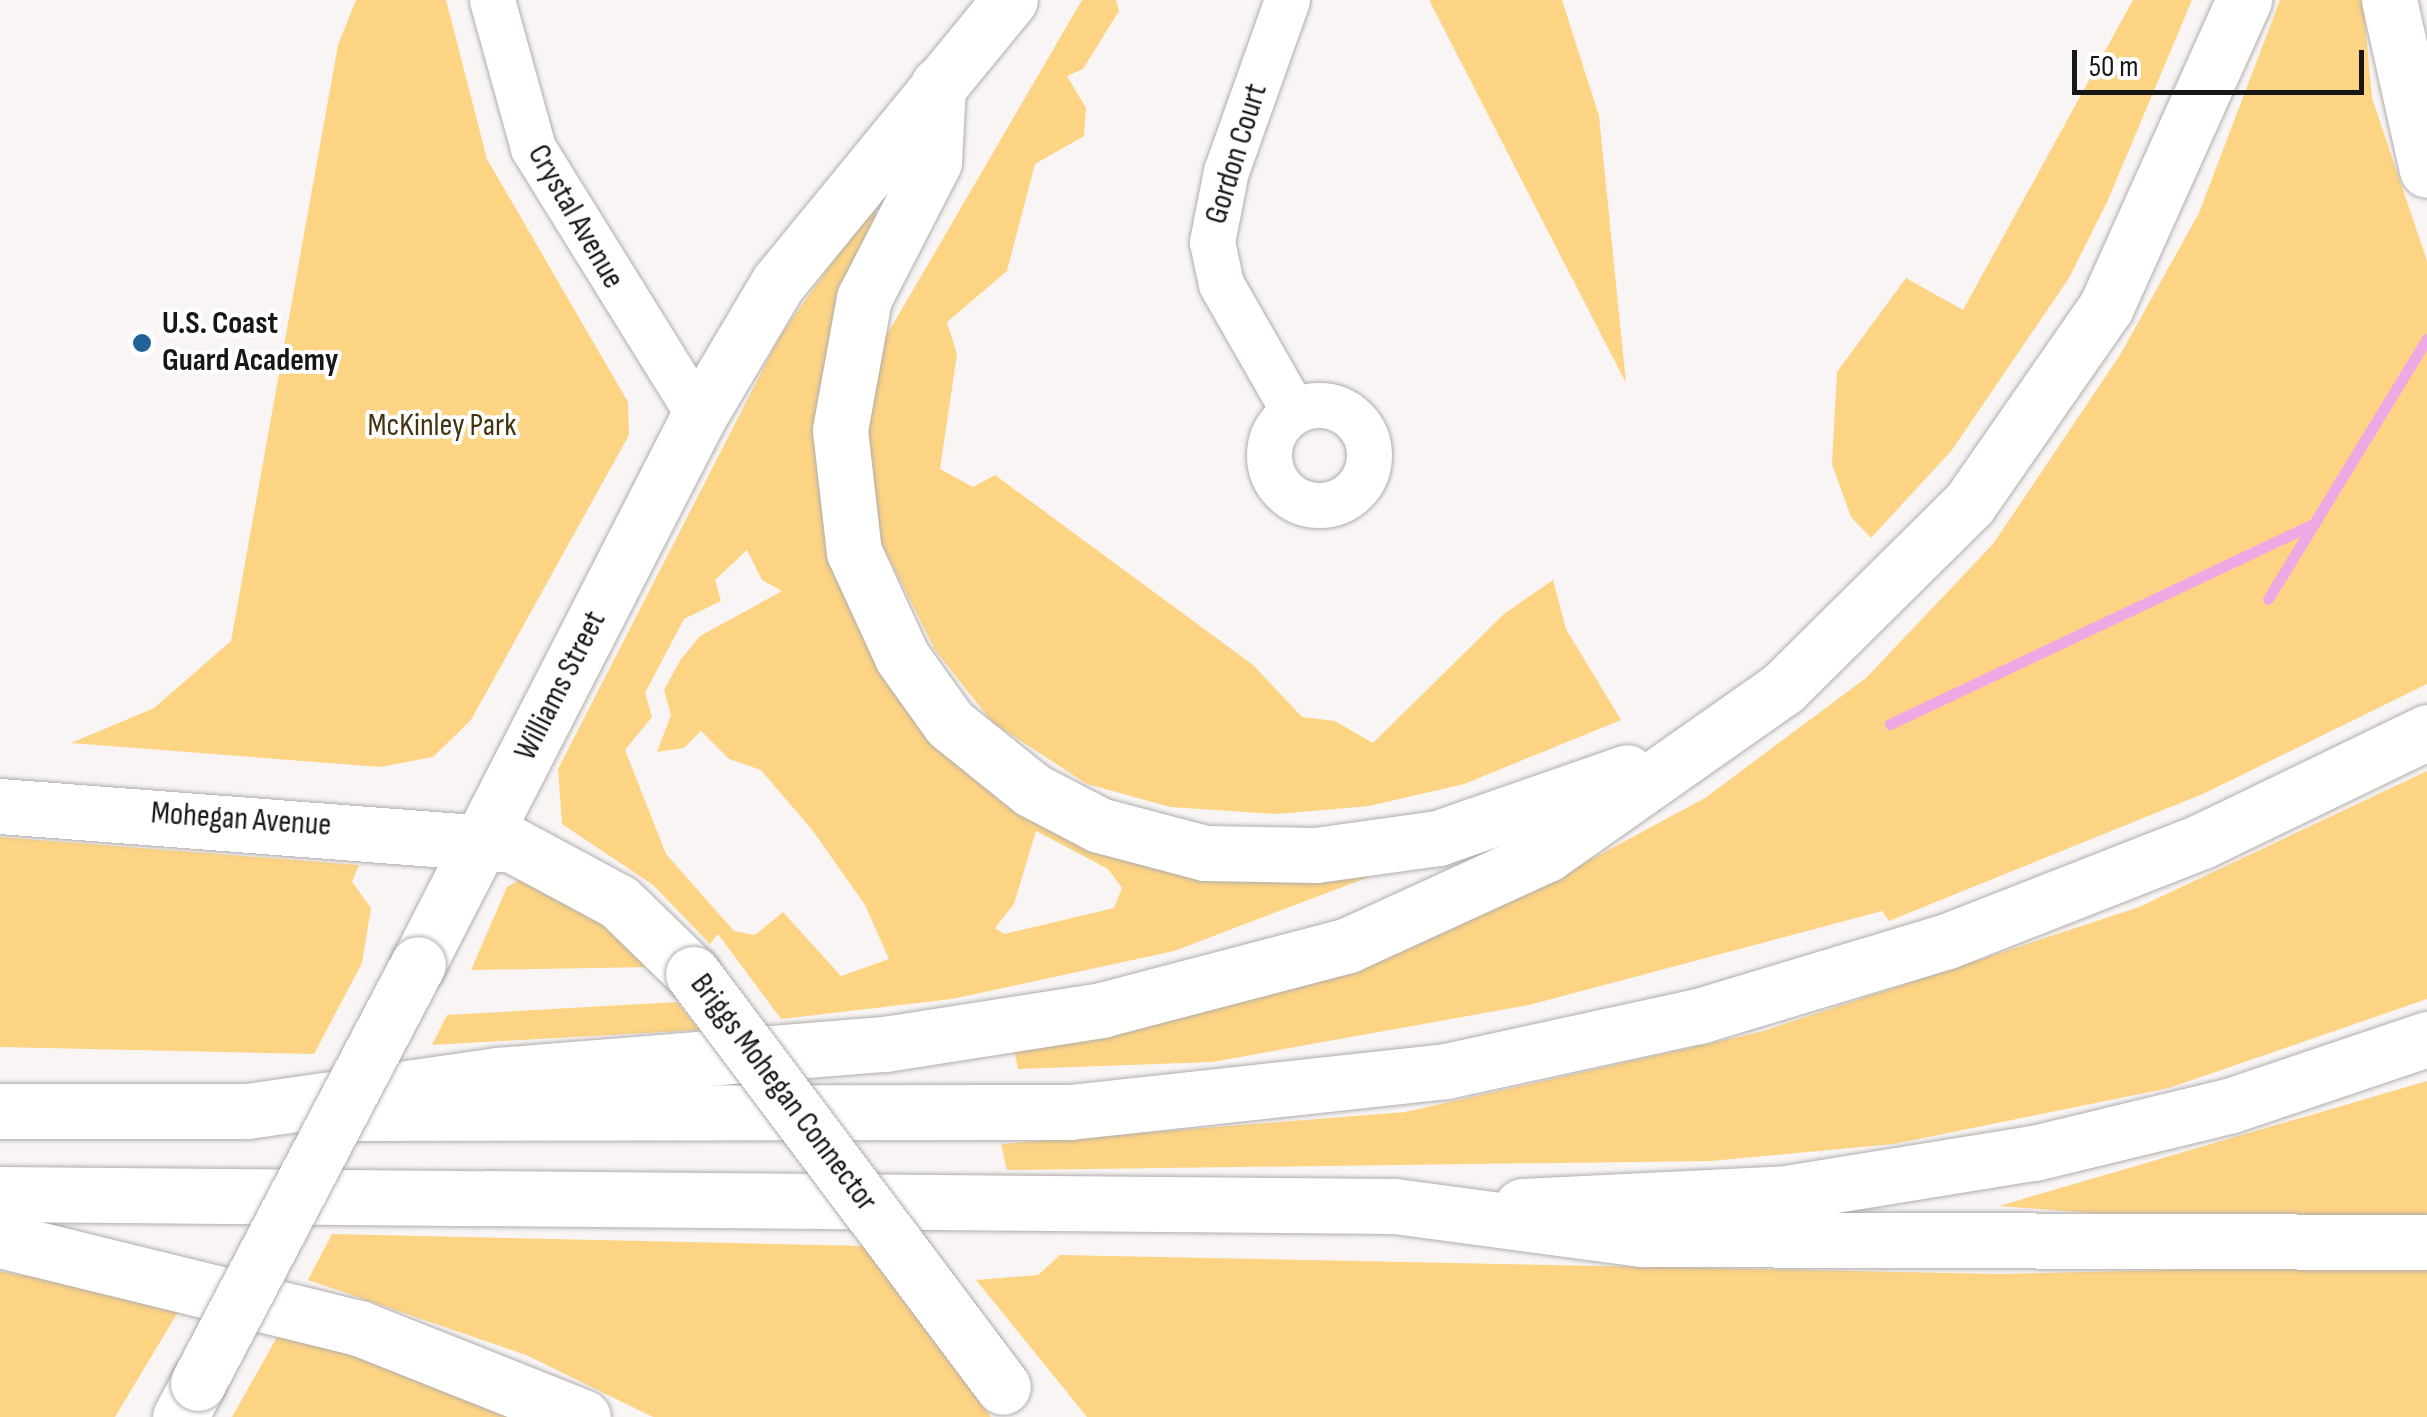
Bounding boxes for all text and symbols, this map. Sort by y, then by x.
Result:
scale bar [2077,30,2370,92]
text: 50 m [2089,49,2138,85]
street label: Gordon Court [1197,79,1277,229]
street label: Crystal Avenue [518,138,632,296]
place label: U.S. Coast Guard Academy [162,306,338,381]
marker: U.S. Coast Guard Academy [131,332,153,354]
park label: McKinley Park [368,407,516,445]
street label: Williams Street [507,605,615,767]
street label: Mohegan Avenue [150,795,332,845]
street label: Briggs Mohegan Connector [681,967,885,1219]

